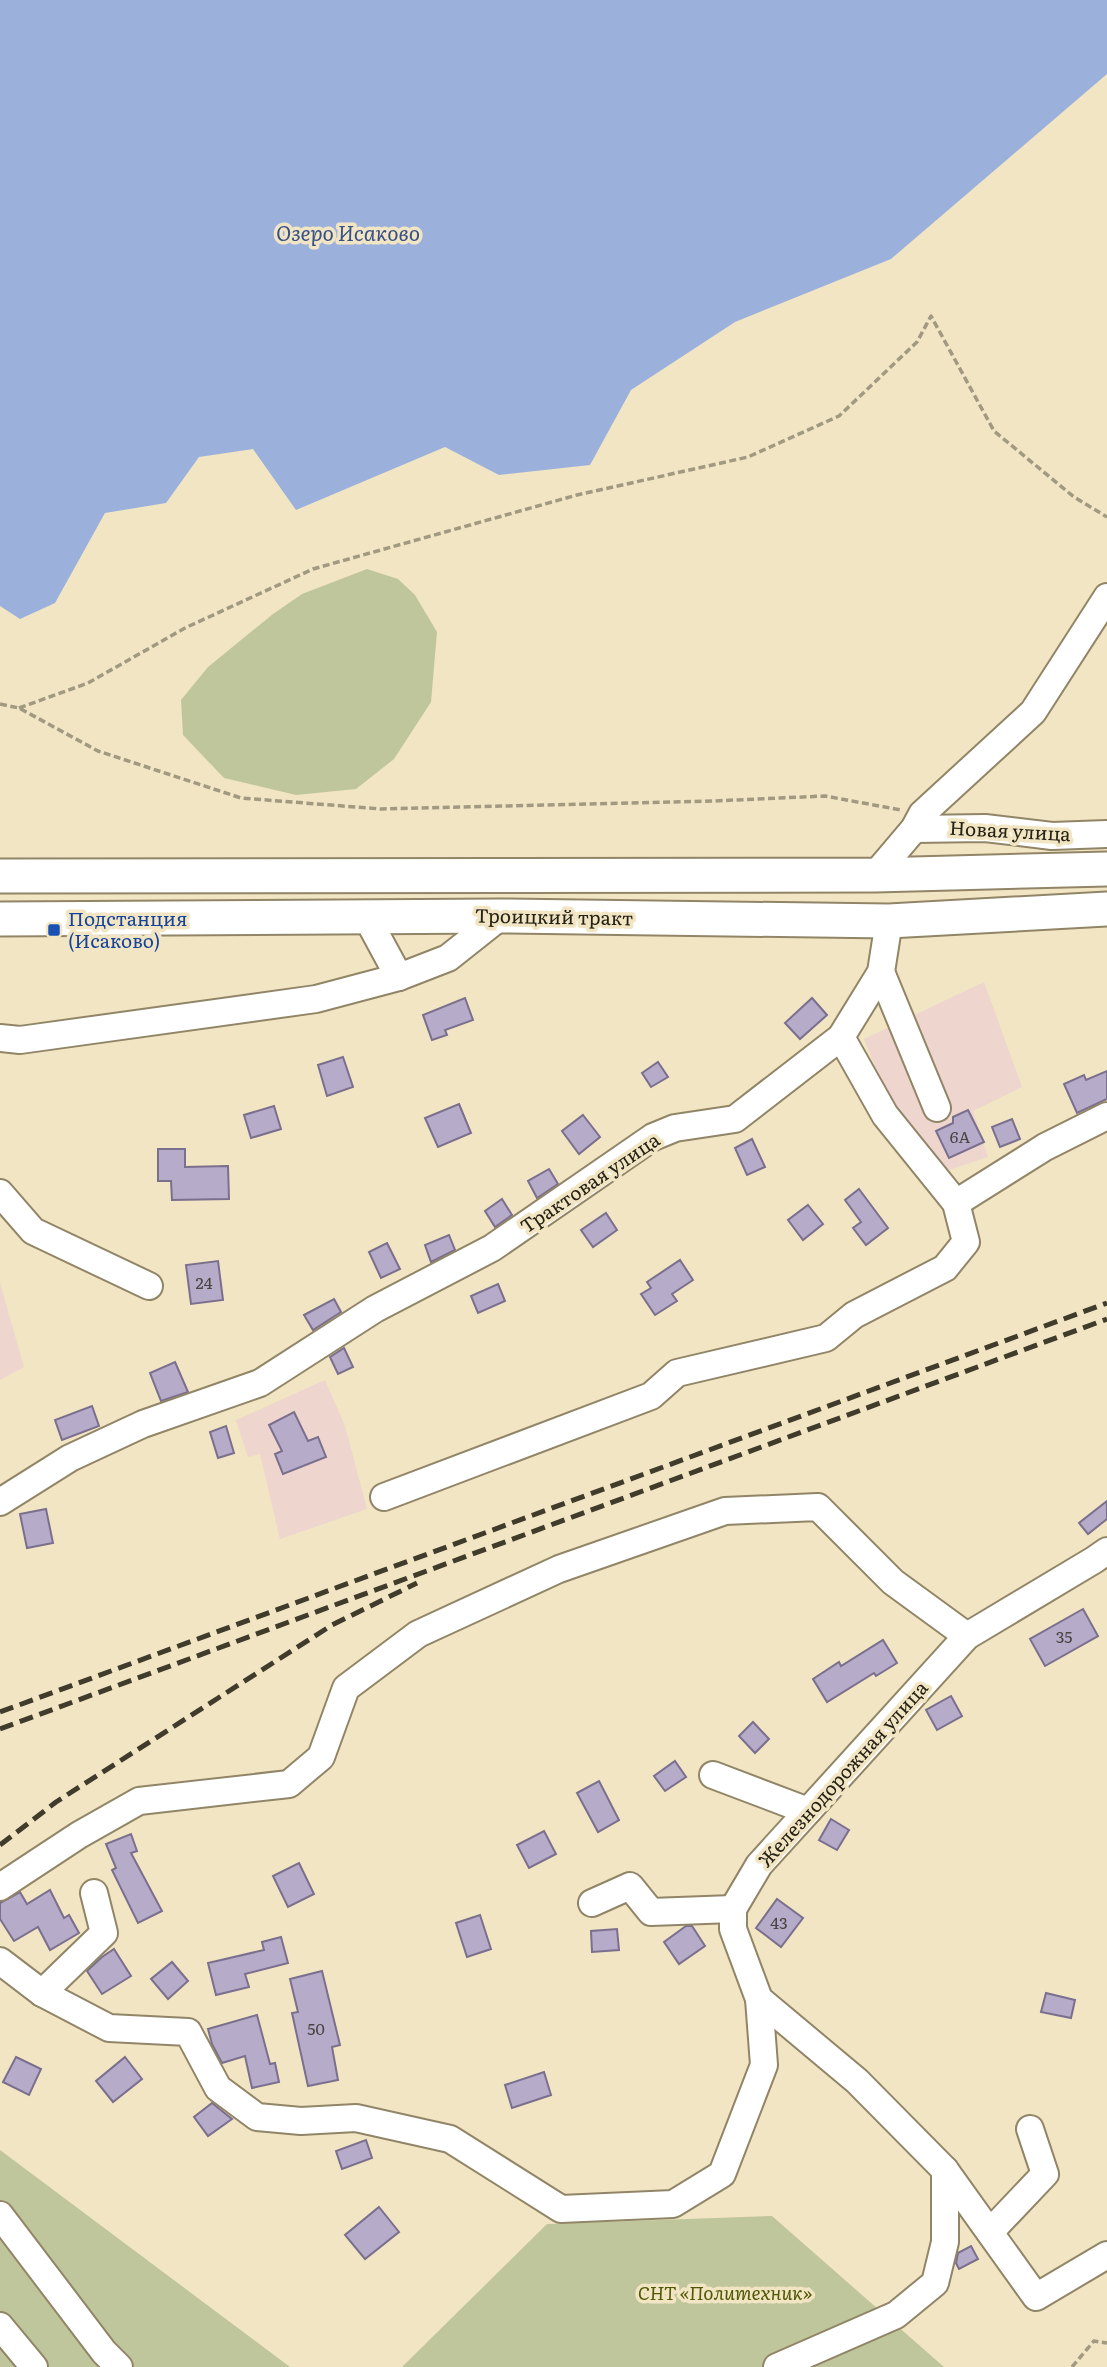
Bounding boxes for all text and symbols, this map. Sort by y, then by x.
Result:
water label: Озеро Исаково [276,216,420,247]
street label: Новая улица [949,813,1072,847]
street label: Троицкий тракт [475,901,633,931]
place label: Подстанция (Исаково) [68,904,187,954]
marker: Подстанция (Исаково) [46,922,62,938]
house number: 6А [950,1124,970,1148]
street label: Трактовая улица [514,1125,665,1239]
house number: 24 [196,1270,213,1294]
house number: 35 [1056,1624,1072,1648]
street label: Железнодорожная улица [751,1673,934,1873]
house number: 43 [770,1910,788,1934]
house number: 50 [307,2016,325,2040]
park label: СНТ «Политехник» [638,2278,813,2306]

